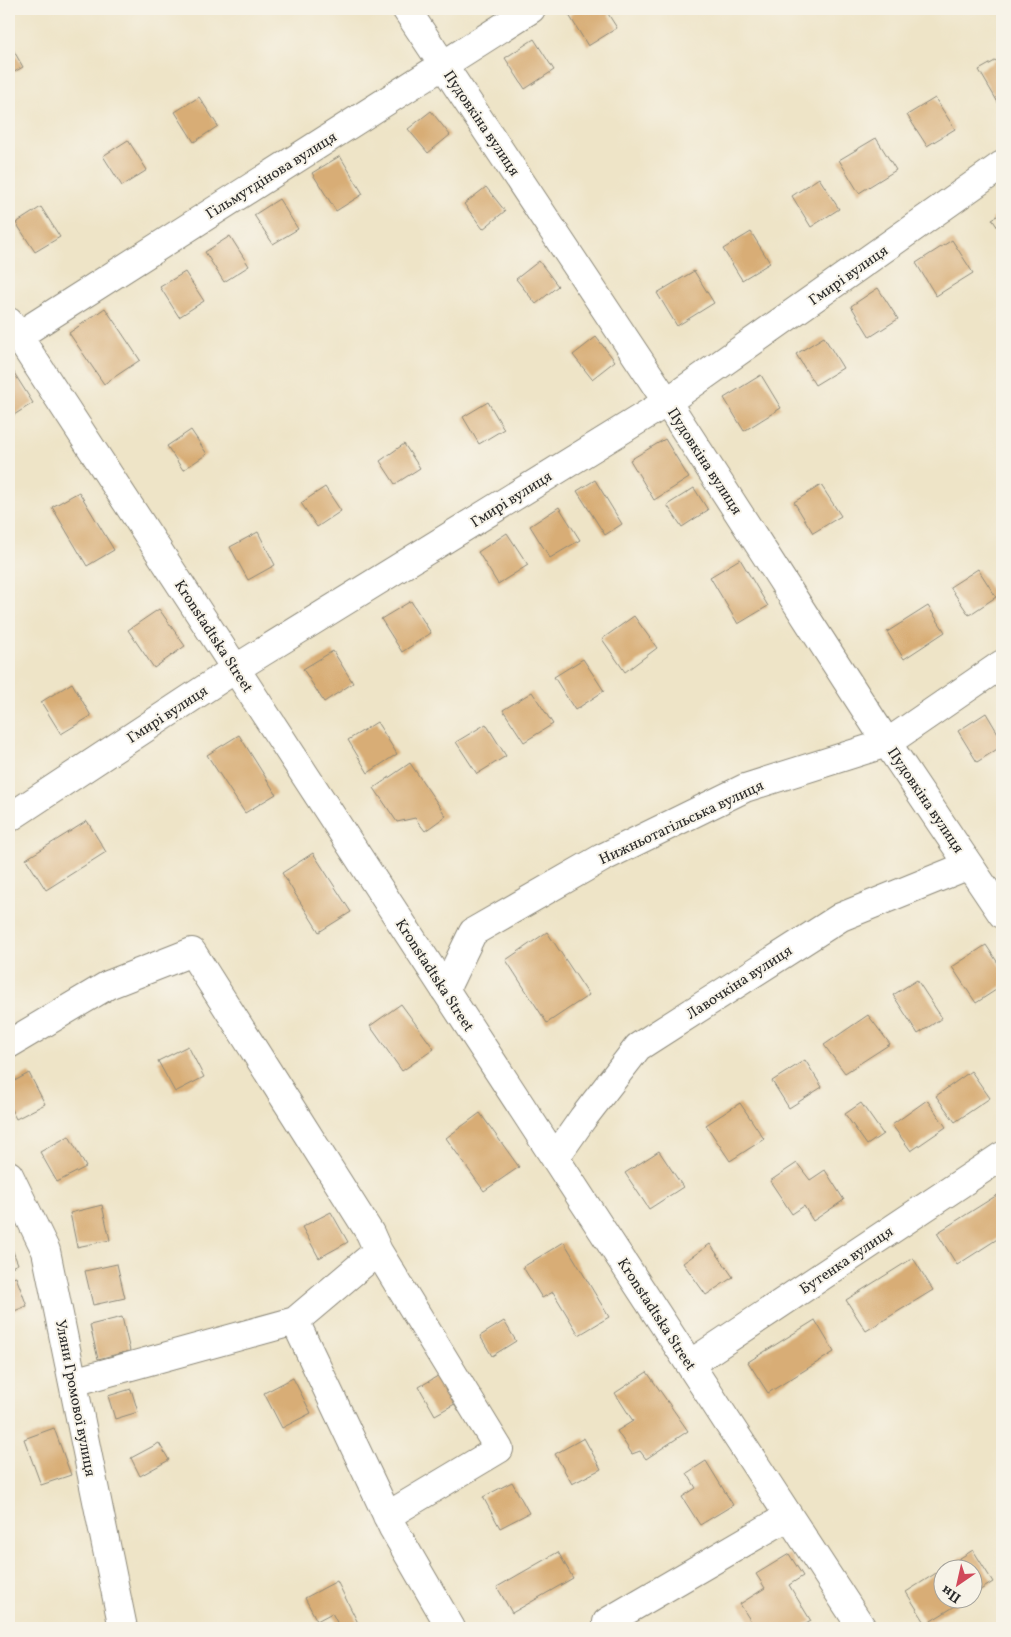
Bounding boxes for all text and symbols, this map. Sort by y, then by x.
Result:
street label: Пудовкіна вулиця [437,67,524,181]
street label: Гільмутдінова вулиця [202,127,342,225]
street label: Гмирі вулиця [805,241,893,311]
street label: Пудовкіна вулиця [661,404,746,520]
street label: Гмирі вулиця [467,467,557,534]
street label: Kronstadtska Street [168,576,257,697]
street label: Гмирі вулиця [123,681,213,749]
street label: Пудовкіна вулиця [881,744,968,858]
street label: Нижньотагільська вулиця [596,776,768,871]
street label: Kronstadtska Street [389,915,478,1036]
street label: Лавочкіна вулиця [683,941,797,1025]
street label: Бутенка вулиця [796,1222,898,1300]
street label: Kronstadtska Street [611,1254,700,1375]
street label: Уляни Громової вулиця [49,1318,100,1479]
north arrow [934,1560,984,1610]
text: Пн [938,1580,965,1607]

